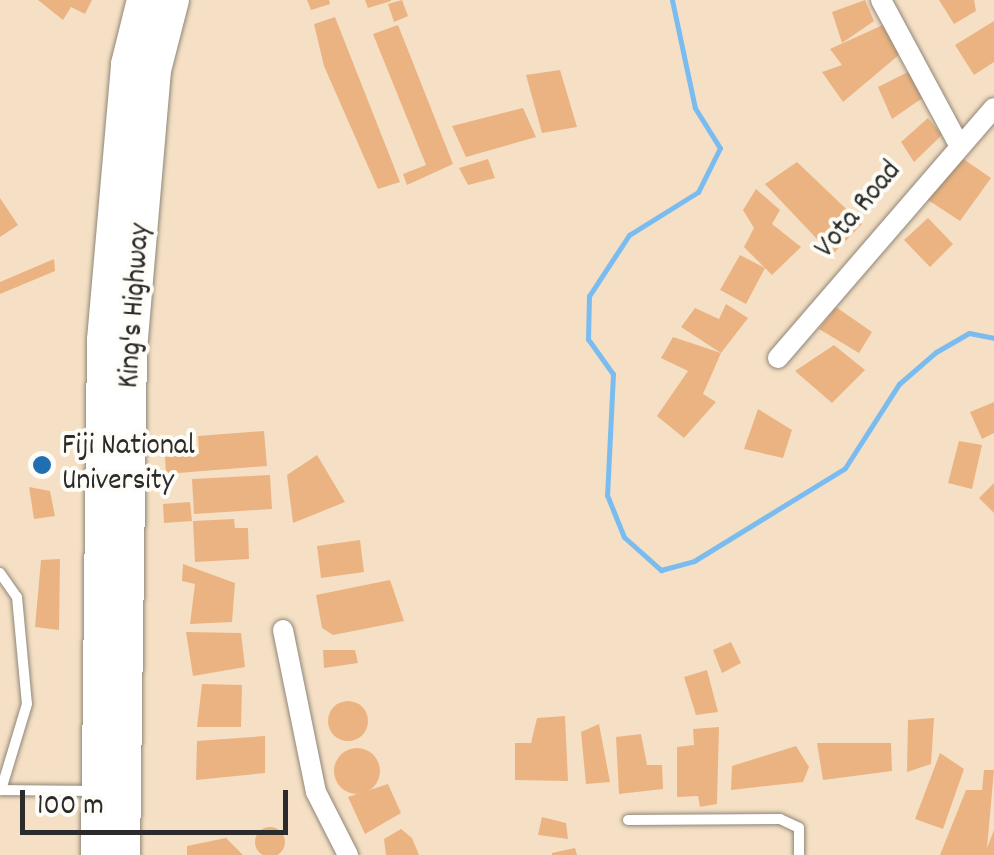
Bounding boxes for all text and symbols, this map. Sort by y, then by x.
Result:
street label: Vota Road [809,155,911,267]
street label: King's Highway [113,222,161,390]
place label: Fiji National University [62,430,195,500]
marker: Fiji National University [31,454,53,476]
scale bar [25,770,292,832]
text: 100 m [37,786,104,829]

